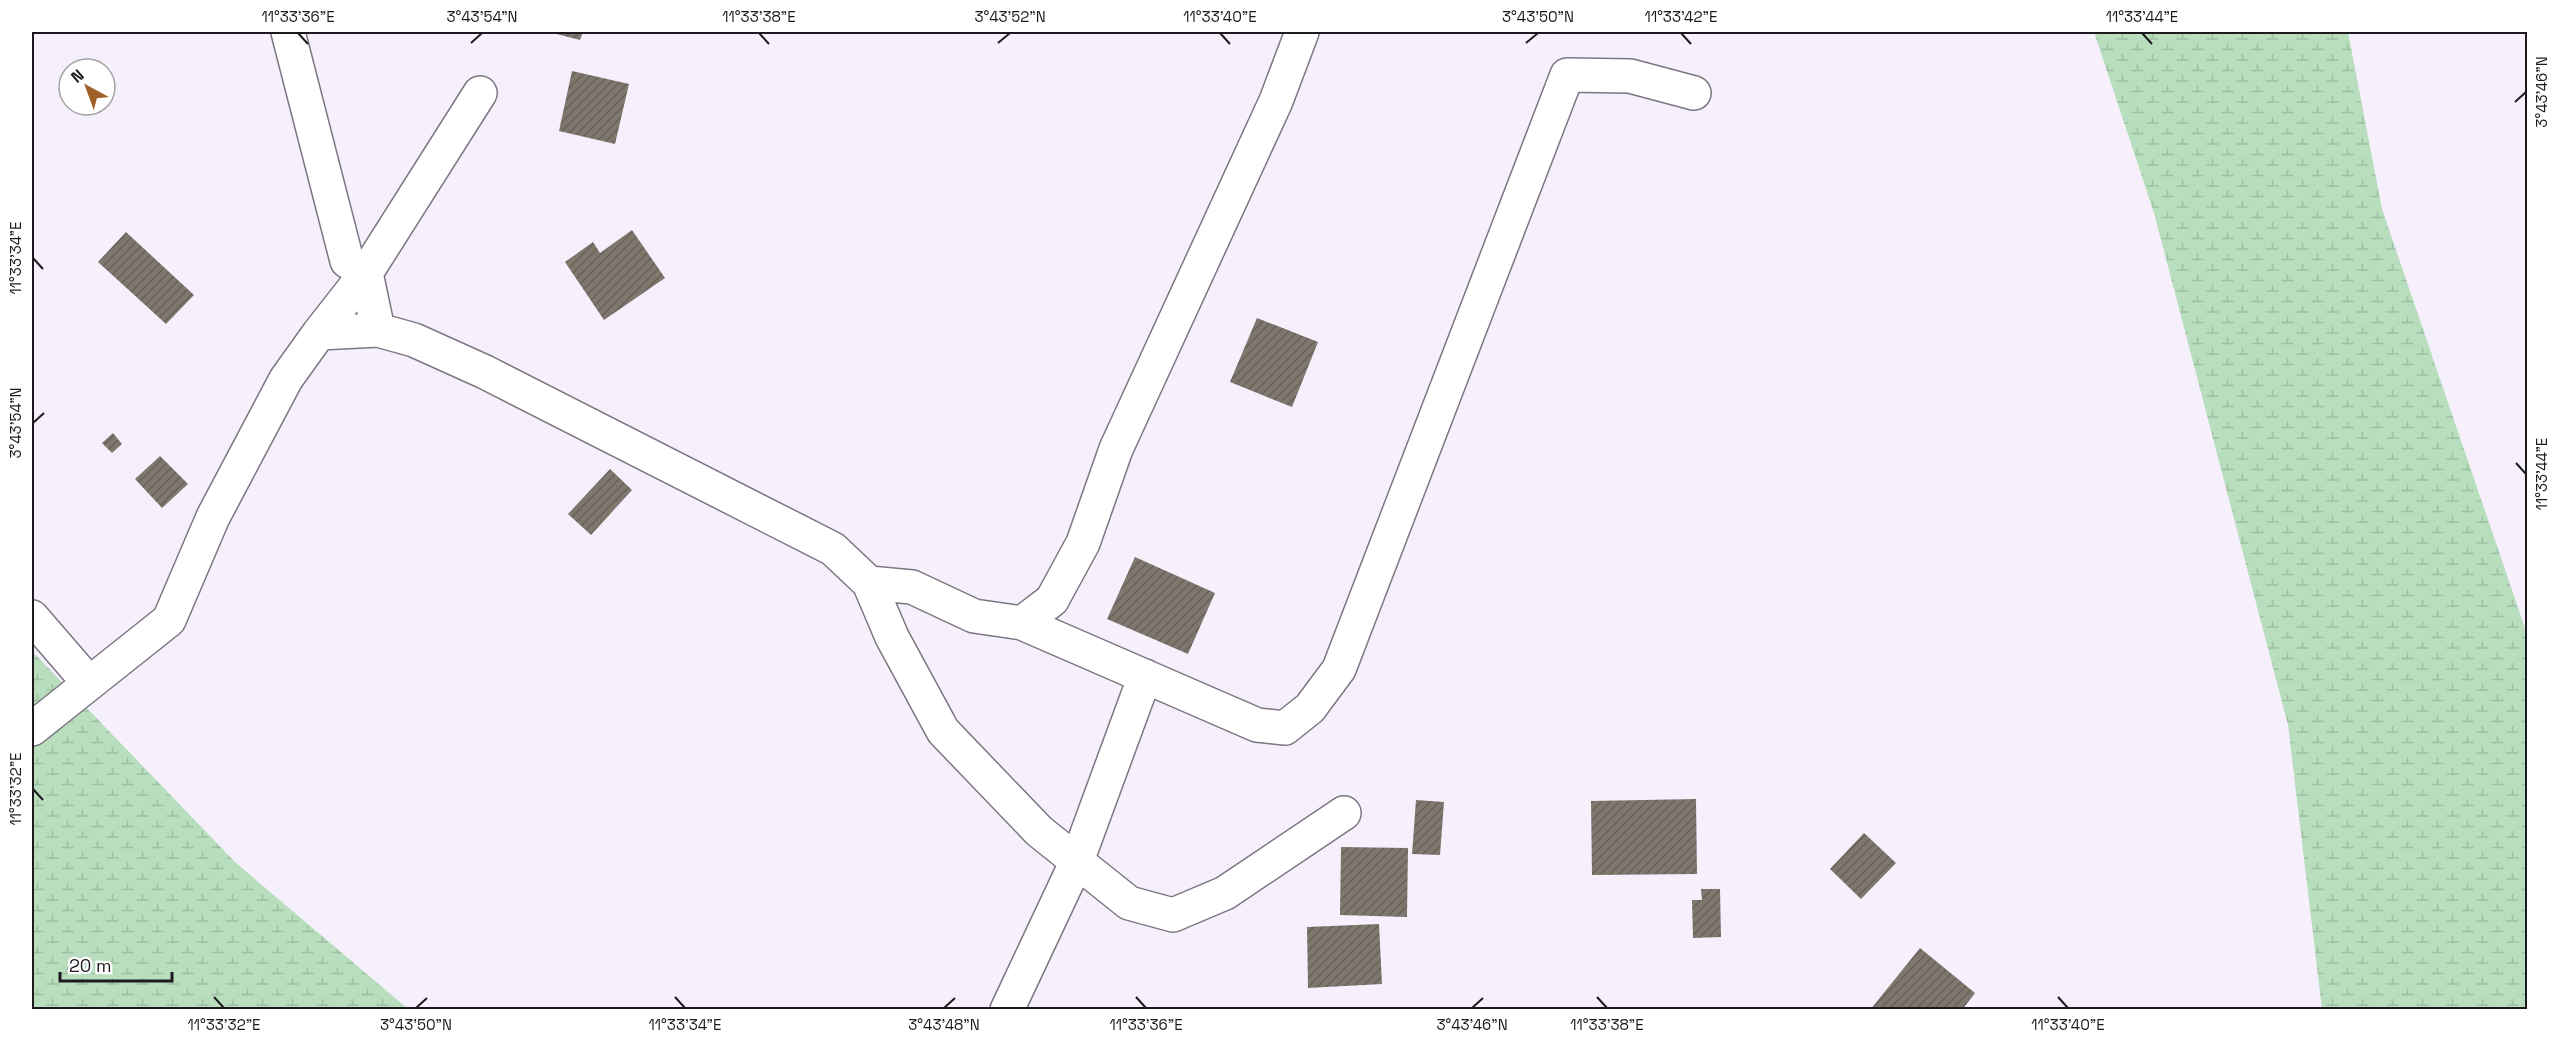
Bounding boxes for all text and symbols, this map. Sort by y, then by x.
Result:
text: 11°33'36"E [261,7,335,26]
text: 3°43'54"N [446,7,518,26]
text: 11°33'38"E [722,7,796,26]
text: 3°43'52"N [974,7,1046,26]
text: 11°33'40"E [1183,7,1257,26]
text: 3°43'50"N [1502,7,1574,26]
text: 11°33'42"E [1645,7,1717,26]
text: 11°33'44"E [2106,7,2178,26]
text: 3°43'46"N [2532,56,2551,128]
north arrow [57,57,117,117]
text: N [67,65,88,88]
text: 11°33'34"E [6,222,25,294]
text: 3°43'54"N [6,387,25,459]
text: 11°33'44"E [2532,438,2551,510]
text: 11°33'32"E [6,752,25,826]
scale bar [60,945,172,983]
text: 20 m [69,954,112,977]
text: 11°33'32"E [187,1015,261,1034]
text: 3°43'50"N [380,1015,452,1034]
text: 11°33'34"E [649,1015,721,1034]
text: 3°43'48"N [908,1015,980,1034]
text: 11°33'36"E [1109,1015,1183,1034]
text: 3°43'46"N [1436,1015,1508,1034]
text: 11°33'38"E [1570,1015,1644,1034]
text: 11°33'40"E [2031,1015,2105,1034]

